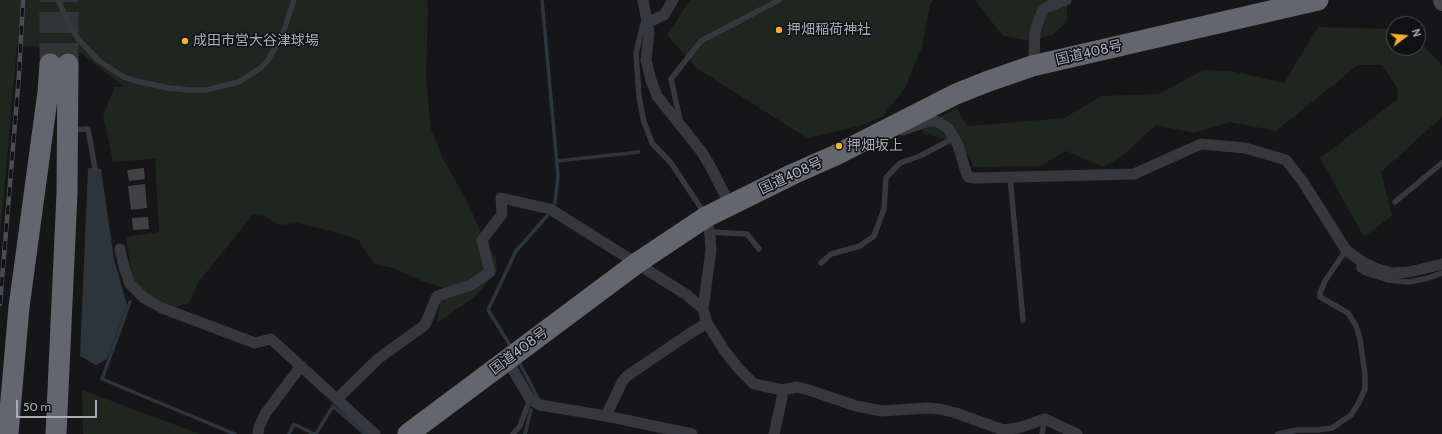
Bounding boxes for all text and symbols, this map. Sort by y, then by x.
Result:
north arrow [1386,16,1426,56]
place label: 押畑稲荷神社 [787,22,871,38]
marker: 押畑稲荷神社 [774,25,784,35]
text: N [1409,27,1424,39]
place label: 成田市営大谷津球場 [193,33,319,49]
marker: 成田市営大谷津球場 [180,36,190,46]
street label: 国道408号 [1054,37,1124,69]
place label: 押畑坂上 [847,138,903,154]
marker: 押畑坂上 [834,141,844,151]
street label: 国道408号 [756,154,826,198]
street label: 国道408号 [487,324,551,378]
scale bar [18,392,99,418]
text: 50 m [23,399,51,414]

